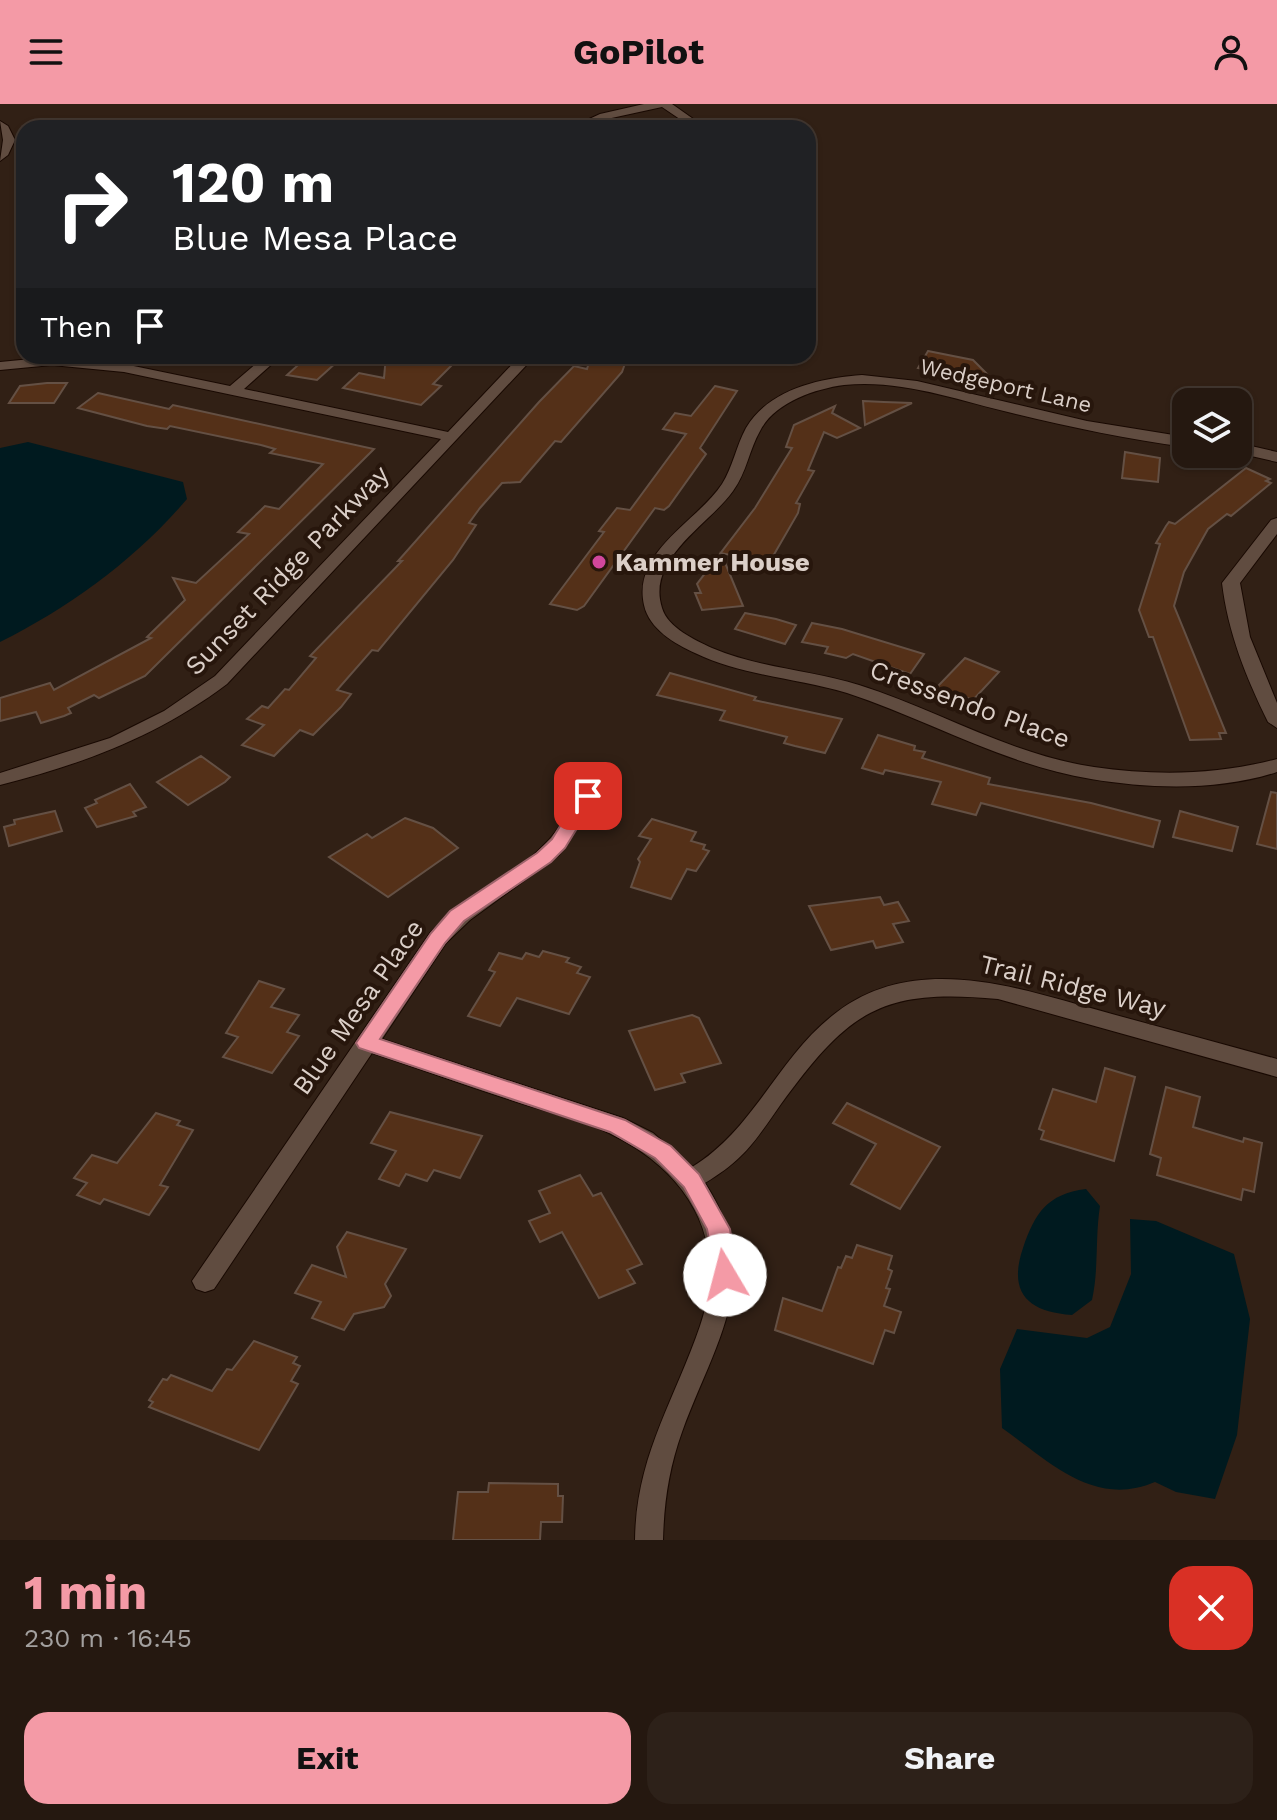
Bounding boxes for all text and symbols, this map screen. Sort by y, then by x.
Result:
icon: menu [24,30,68,74]
icon: person [1209,30,1253,74]
text: GoPilot [573,31,704,73]
text: 120 m [172,150,334,216]
icon: right [40,152,144,256]
text: Blue Mesa Place [172,217,458,259]
icon: arrive [128,304,172,348]
text: Then [40,309,112,344]
street label: Wedgeport Lane [918,354,1094,417]
map controls [1172,388,1252,468]
button: layers [1172,388,1252,468]
street label: Sunset Ridge Parkway [179,459,395,681]
place label: Kammer House [615,547,810,577]
marker: Kammer House [590,553,608,571]
street label: Cressendo Place [866,654,1074,754]
pin [554,762,622,830]
icon: arrive [566,774,610,818]
street label: Blue Mesa Place [286,914,430,1100]
street label: Trail Ridge Way [977,948,1170,1024]
position arrow [683,1233,767,1317]
text: 1 min [24,1564,147,1621]
button: close [1169,1566,1253,1650]
text: 230 m · 16:45 [24,1623,192,1653]
button: Exit [24,1712,631,1804]
button: Share [647,1712,1253,1804]

